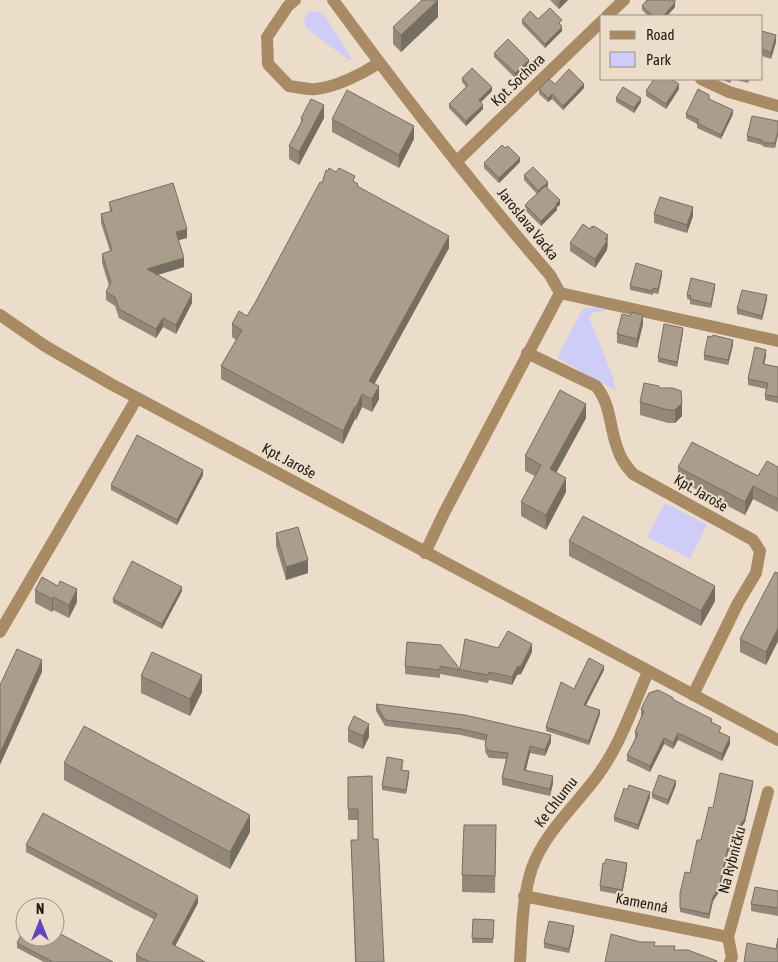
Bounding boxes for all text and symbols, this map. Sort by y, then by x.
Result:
legend [600,15,763,80]
text: Road [646,26,675,43]
street label: Kpt. Sochora [487,50,548,109]
text: Park [646,51,671,68]
street label: Jaroslava Vacka [494,184,563,263]
street label: Kpt. Jaroše [259,439,319,482]
street label: Kpt. Jaroše [672,470,731,515]
street label: Ke Chlumu [531,773,581,830]
street label: Na Rybníčku [714,824,749,895]
street label: Kamenná [614,889,670,916]
north arrow [15,897,65,947]
text: N [36,901,44,917]

